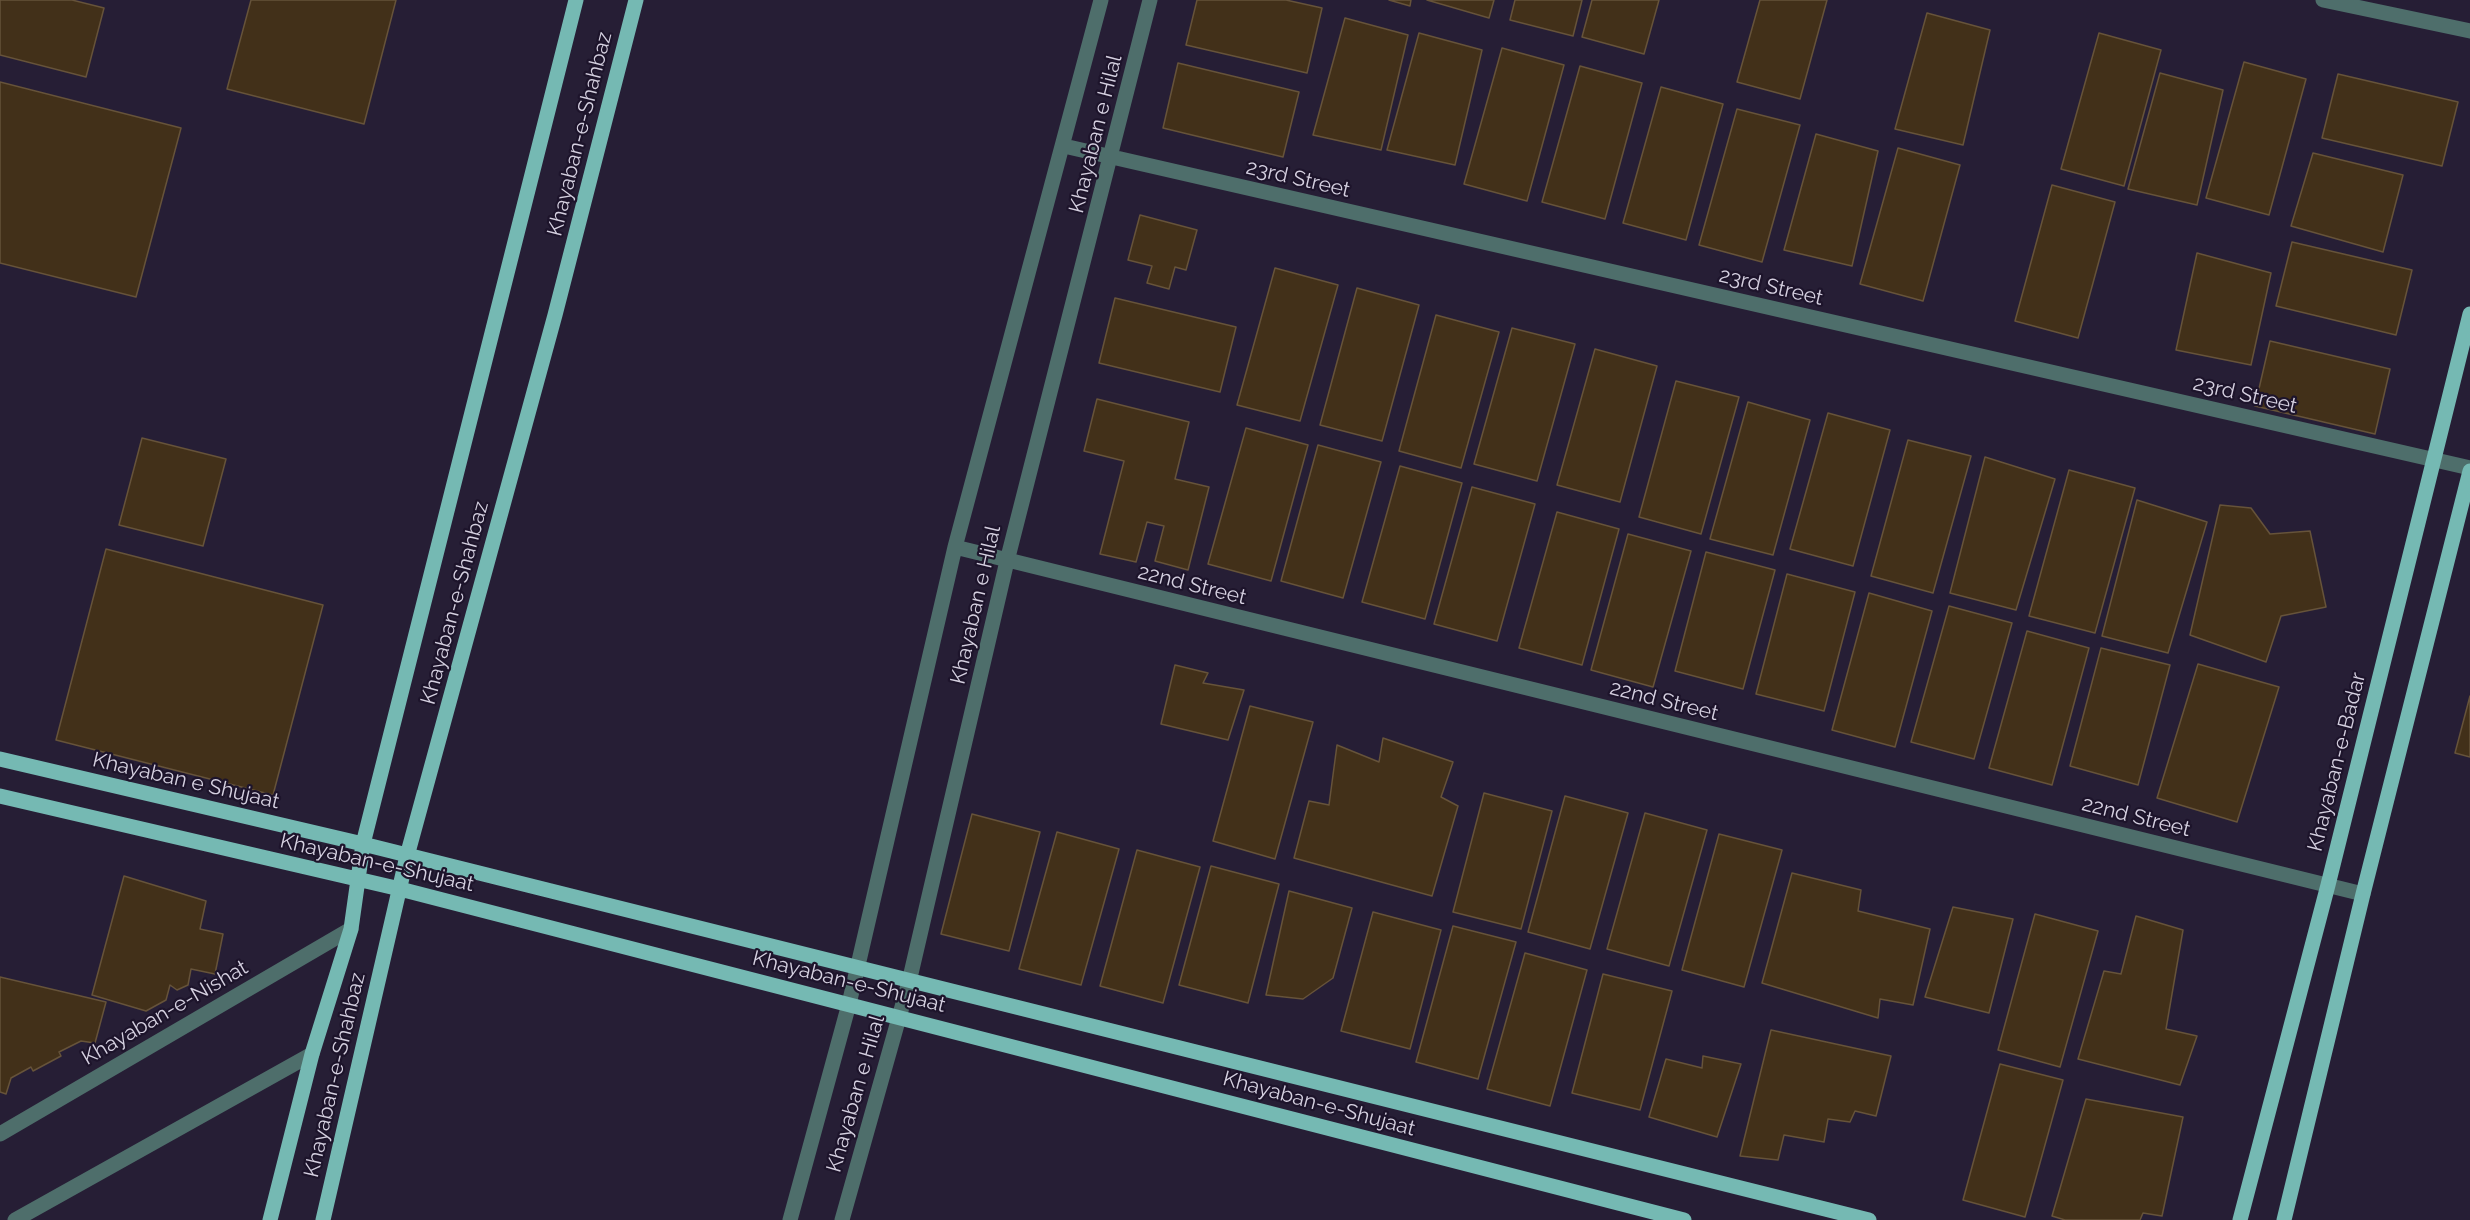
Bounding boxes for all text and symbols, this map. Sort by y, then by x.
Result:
street label: Khayaban-e-Shahbaz [542,29,618,239]
street label: Khayaban e Hilal [1064,52,1128,216]
street label: 23rd Street [1244,155,1352,203]
street label: 23rd Street [1717,263,1825,311]
street label: 23rd Street [2191,371,2299,419]
street label: Khayaban-e-Shahbaz [416,499,494,707]
street label: Khayaban e Hilal [945,523,1007,687]
street label: 22nd Street [1135,559,1249,611]
street label: Khayaban-e-Badar [2303,670,2371,854]
street label: 22nd Street [1607,675,1721,727]
street label: Khayaban e Shujaat [90,747,282,815]
street label: 22nd Street [2079,791,2193,843]
street label: Khayaban-e-Shujaat [278,828,476,898]
street label: Khayaban-e-Shujaat [750,946,948,1018]
street label: Khayaban-e-Nishat [77,955,253,1071]
street label: Khayaban-e-Shahbaz [299,970,371,1180]
street label: Khayaban e Hilal [822,1013,890,1175]
street label: Khayaban-e-Shujaat [1220,1066,1418,1142]

